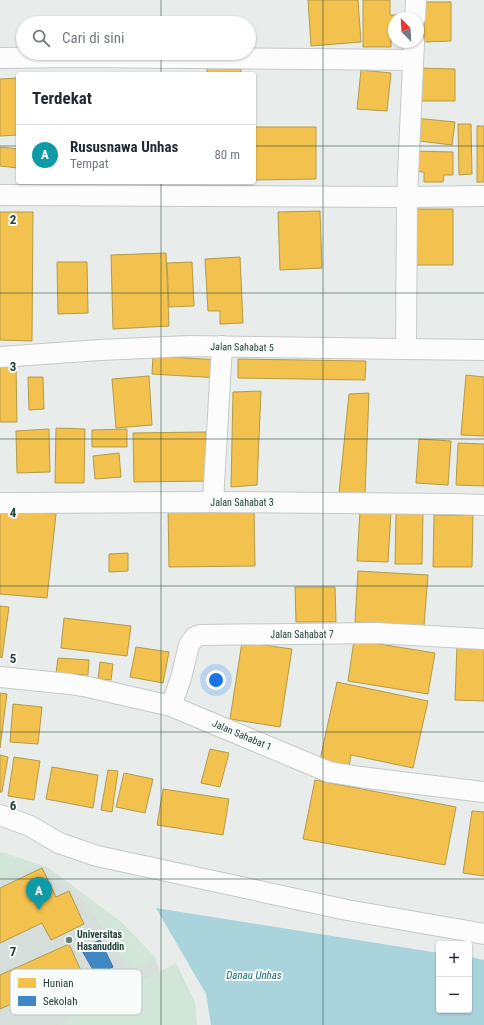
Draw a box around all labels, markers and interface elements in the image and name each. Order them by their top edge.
north arrow [388,12,424,48]
search box [16,16,256,60]
icon: search [30,27,52,49]
text: Cari di sini [62,29,124,47]
text: Terdekat [32,88,92,108]
text: Rususnawa Unhas [70,138,178,156]
text: A [41,147,49,162]
text: 80 m [214,147,240,162]
text: Tempat [70,156,109,171]
text: 2 [10,212,17,227]
street label: Jalan Sahabat 5 [210,341,274,353]
text: 3 [10,359,16,374]
street label: Jalan Sahabat 3 [210,497,274,508]
text: 4 [10,505,17,520]
street label: Jalan Sahabat 7 [270,629,334,640]
text: 5 [10,651,17,666]
your location [206,670,226,690]
street label: Jalan Sahabat 1 [211,718,273,752]
text: 6 [10,798,17,813]
pin: A [26,877,52,910]
place label: Universitas Hasanuddin [77,929,124,952]
marker: Universitas Hasanuddin [64,935,74,945]
map controls [436,941,472,1013]
button: + [436,941,472,977]
text: 7 [10,944,17,959]
legend [10,969,142,1015]
water label: Danau Unhas [226,969,282,982]
text: Hunian [43,977,74,990]
button: − [436,977,472,1013]
text: Sekolah [43,995,77,1008]

